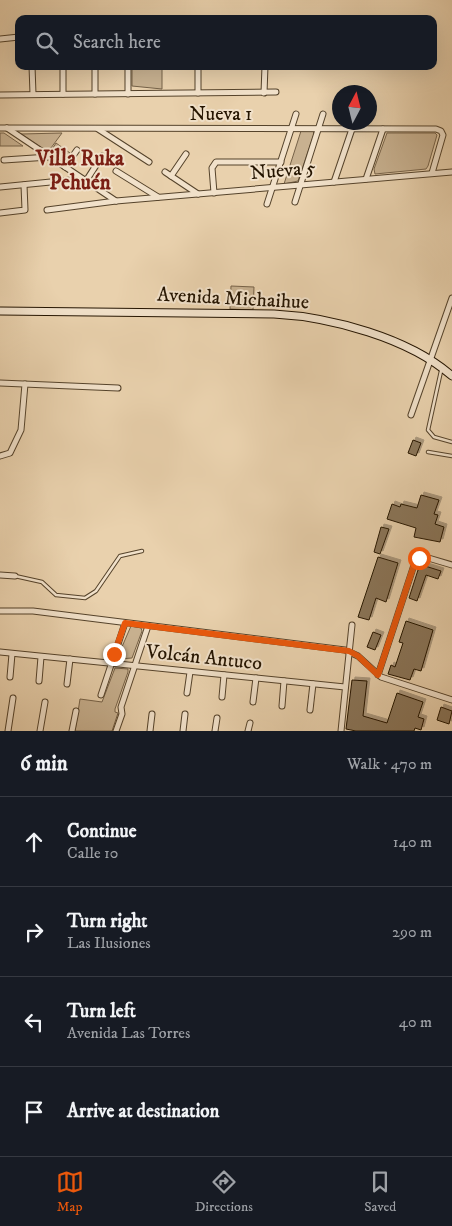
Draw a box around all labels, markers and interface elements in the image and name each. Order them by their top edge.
search box [15,15,437,70]
icon: search [33,29,61,57]
text: Search here [73,31,161,54]
north arrow [332,85,377,130]
street label: Nueva 1 [190,102,252,127]
district label: Villa Ruka Pehuén [35,146,125,196]
street label: Nueva 5 [249,156,317,186]
street label: Avenida Michaihue [156,283,310,315]
route start [408,547,431,570]
street label: Volcán Antuco [144,639,263,677]
route end [103,643,126,666]
text: 6 min [20,751,68,777]
text: Walk · 470 m [347,754,432,774]
text: Continue [67,820,137,843]
icon: ahead [20,828,48,856]
text: 140 m [393,832,432,852]
text: Calle 10 [67,843,118,863]
text: Turn right [67,910,147,933]
icon: right [20,918,48,946]
text: 290 m [392,922,432,942]
text: Las Ilusiones [67,933,151,953]
text: Turn left [67,1000,136,1023]
icon: left [20,1008,48,1036]
text: 40 m [399,1012,432,1032]
text: Avenida Las Torres [67,1023,190,1043]
icon: arrive [20,1098,48,1126]
text: Arrive at destination [67,1100,219,1123]
tab: Map [56,1168,84,1216]
tab: Directions [195,1168,253,1216]
tab: Saved [364,1168,396,1216]

